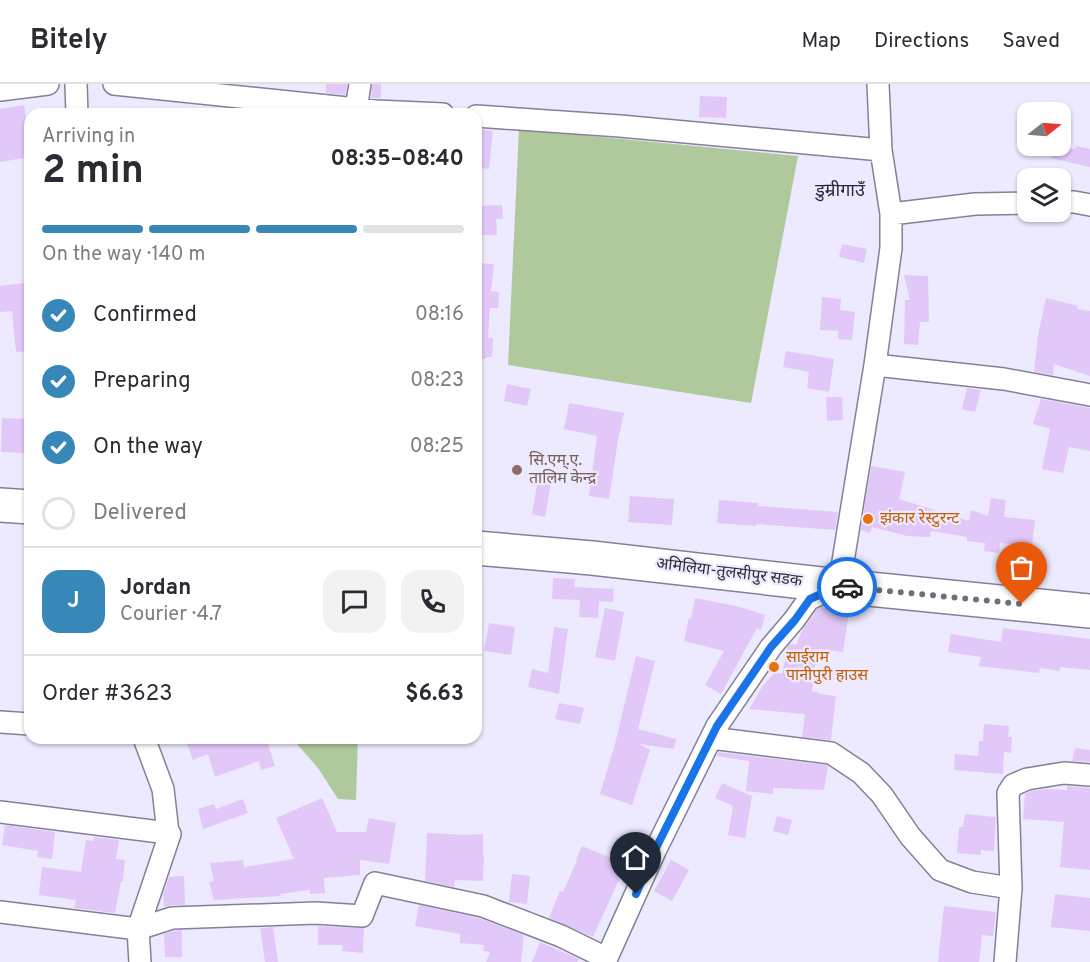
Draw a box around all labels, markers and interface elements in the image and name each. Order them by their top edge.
text: Bitely [30,23,108,59]
text: Map [801,28,841,55]
text: Directions [874,28,969,55]
text: Saved [1002,28,1060,55]
north arrow [1017,102,1071,156]
map controls [1017,102,1071,222]
text: Arriving in [42,124,135,150]
text: 08:35–08:40 [330,146,464,173]
text: 2 min [42,148,144,197]
button: layers [1017,168,1071,222]
district label: डुम्रीगाउँ [814,180,866,203]
text: On the way · 140 m [42,242,205,268]
icon: check [42,299,75,332]
text: Confirmed [93,302,197,329]
text: 08:16 [415,302,464,328]
icon: check [42,365,75,398]
text: Preparing [93,368,191,395]
text: 08:23 [410,368,464,394]
icon: check [42,431,75,464]
text: On the way [93,434,203,461]
text: 08:25 [410,434,464,460]
place label: सि.एम्.ए. तालिम केन्द्र [529,451,597,489]
marker: सि.एम्.ए. तालिम केन्द्र [510,463,524,477]
text: Delivered [93,500,187,527]
place label: झंकार रेस्टुरन्ट [880,508,960,529]
marker: झंकार रेस्टुरन्ट [861,512,875,526]
pin [996,542,1047,604]
icon: bag [1005,551,1038,584]
street label: अमिलिया-तुलसीपुर सडक [655,554,804,592]
courier [817,557,877,617]
button: chat [323,570,386,633]
button: phone [401,570,464,633]
icon: car [831,571,864,604]
text: Jordan [120,575,191,602]
text: J [67,588,80,615]
text: Courier · 4.7 [120,602,222,628]
place label: साईराम पानीपुरी हाउस [786,647,869,686]
marker: साईराम पानीपुरी हाउस [767,660,781,674]
text: Order #3623 [42,681,172,708]
text: $6.63 [405,681,464,708]
pin [610,832,661,894]
icon: home [619,841,652,874]

